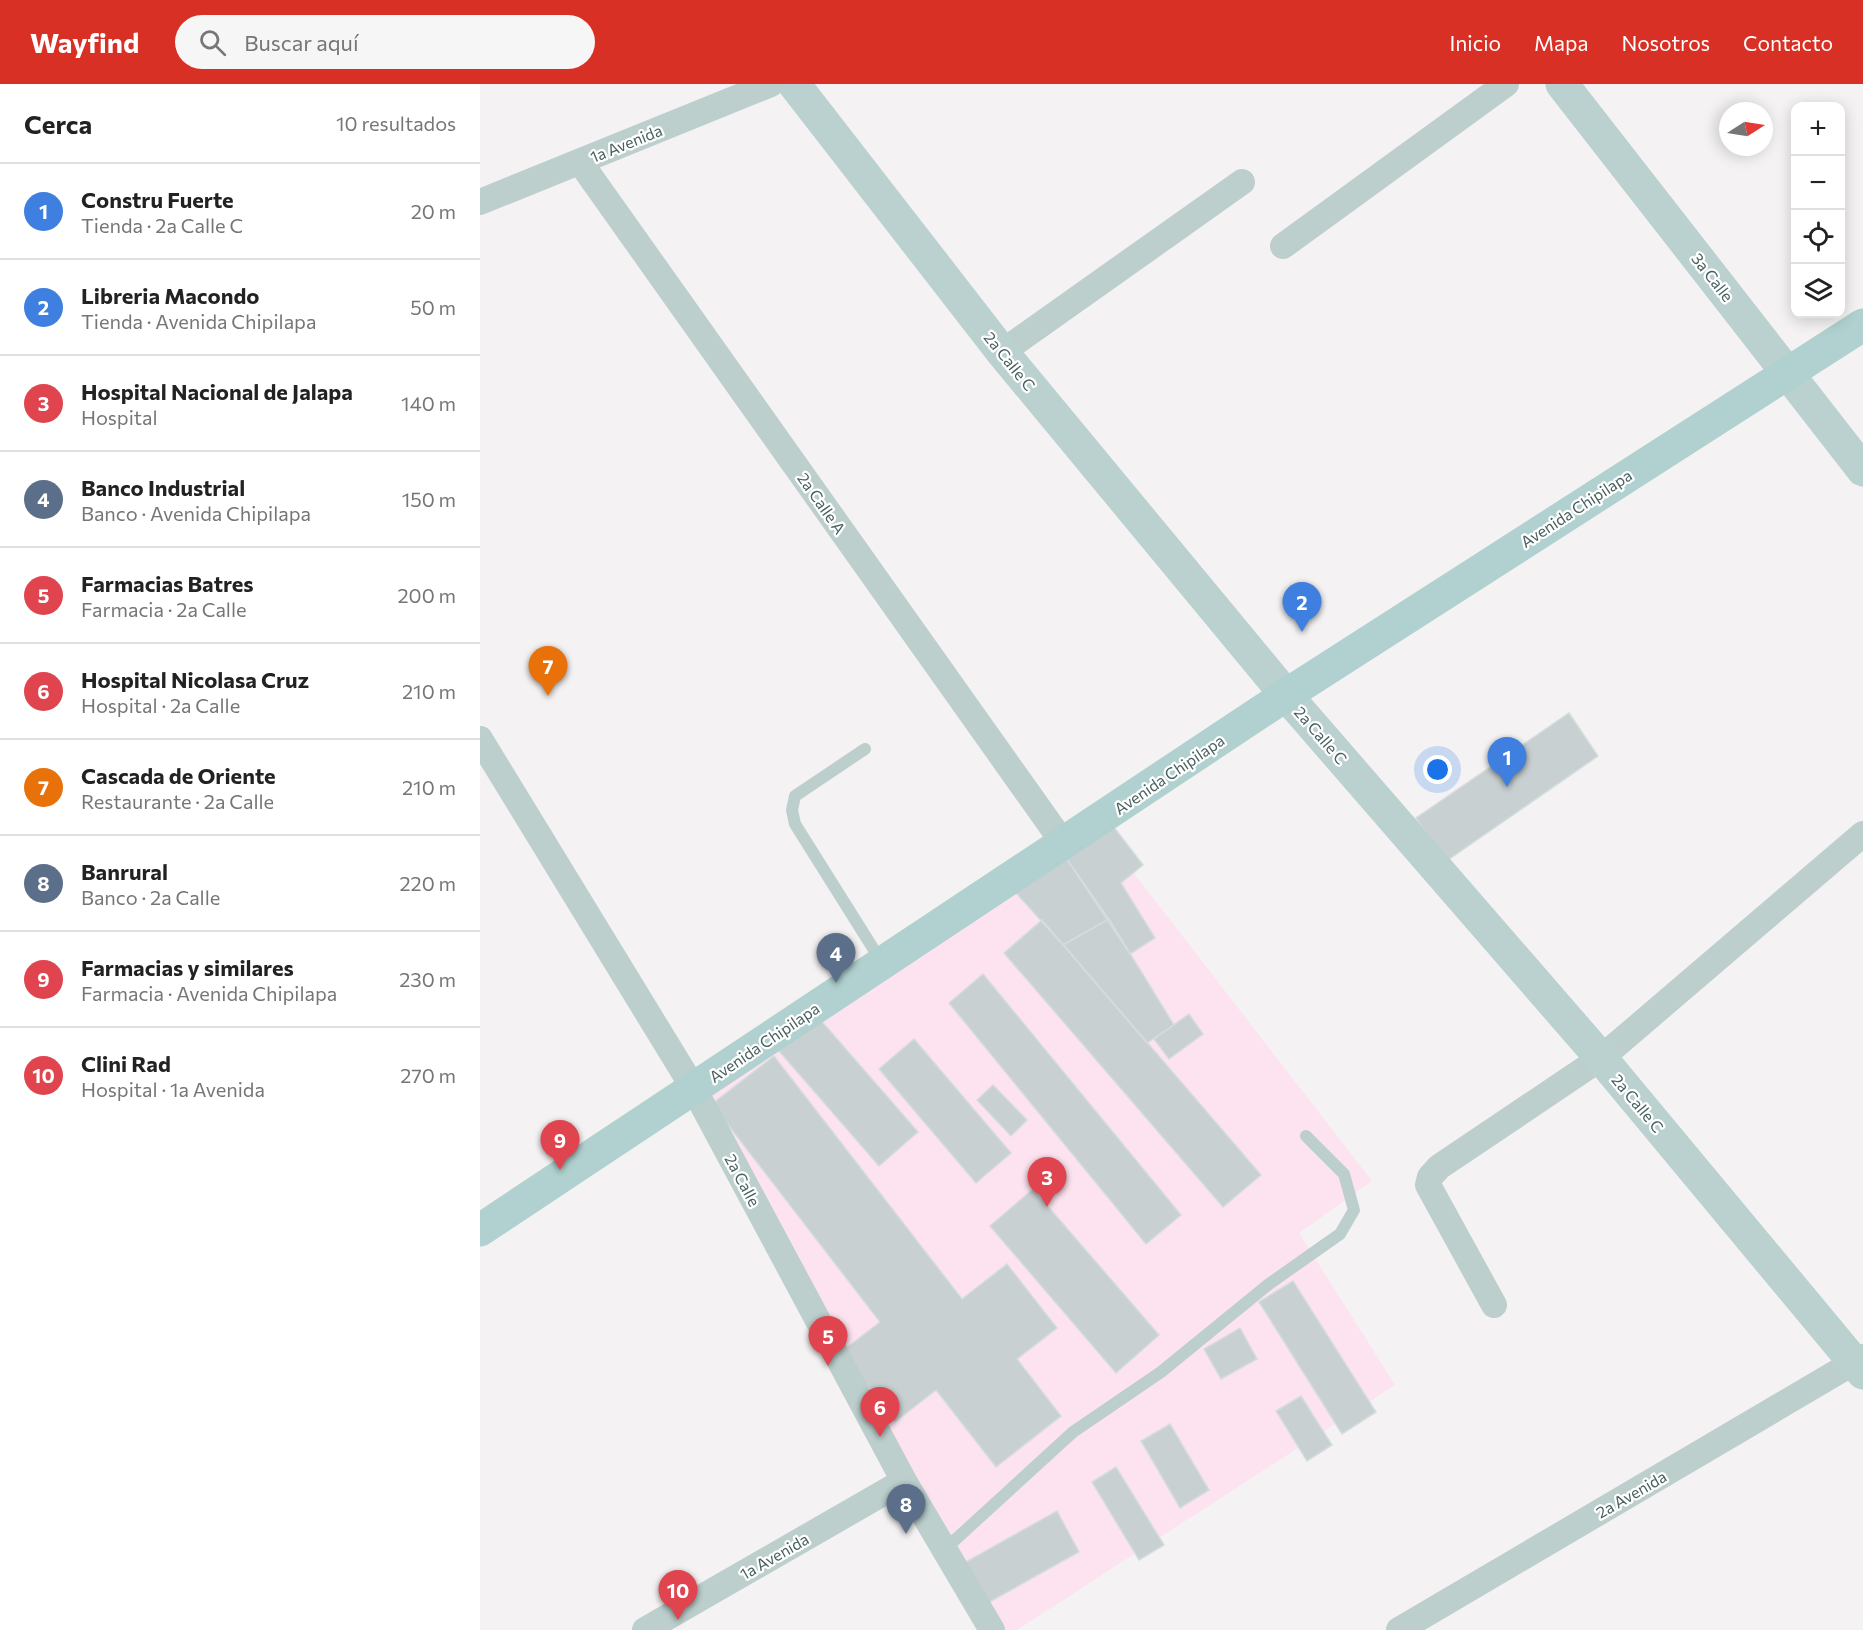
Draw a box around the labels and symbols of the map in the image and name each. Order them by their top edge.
north arrow [1719,102,1773,156]
street label: 1a Avenida [587,120,665,166]
street label: 3a Calle [1688,249,1738,305]
street label: 2a Calle C [981,328,1040,394]
street label: Avenida Chipilapa [1517,465,1635,551]
street label: 2a Calle A [794,469,850,537]
pin: 2 [1282,582,1322,632]
pin: 7 [528,646,568,696]
street label: 2a Calle C [1291,702,1351,768]
street label: Avenida Chipilapa [1110,730,1228,818]
pin: 1 [1488,738,1526,787]
your location [1423,755,1452,784]
pin: 4 [816,934,856,983]
street label: Avenida Chipilapa [705,998,823,1086]
street label: 2a Calle C [1608,1070,1668,1136]
pin: 9 [540,1120,580,1170]
street label: 2a Calle [721,1151,765,1209]
pin: 3 [1028,1158,1066,1207]
pin: 5 [808,1316,848,1366]
pin: 6 [860,1388,900,1437]
street label: 2a Avenida [1592,1466,1670,1522]
pin: 8 [886,1484,926,1534]
street label: 1a Avenida [736,1529,812,1583]
pin: 10 [658,1570,698,1620]

